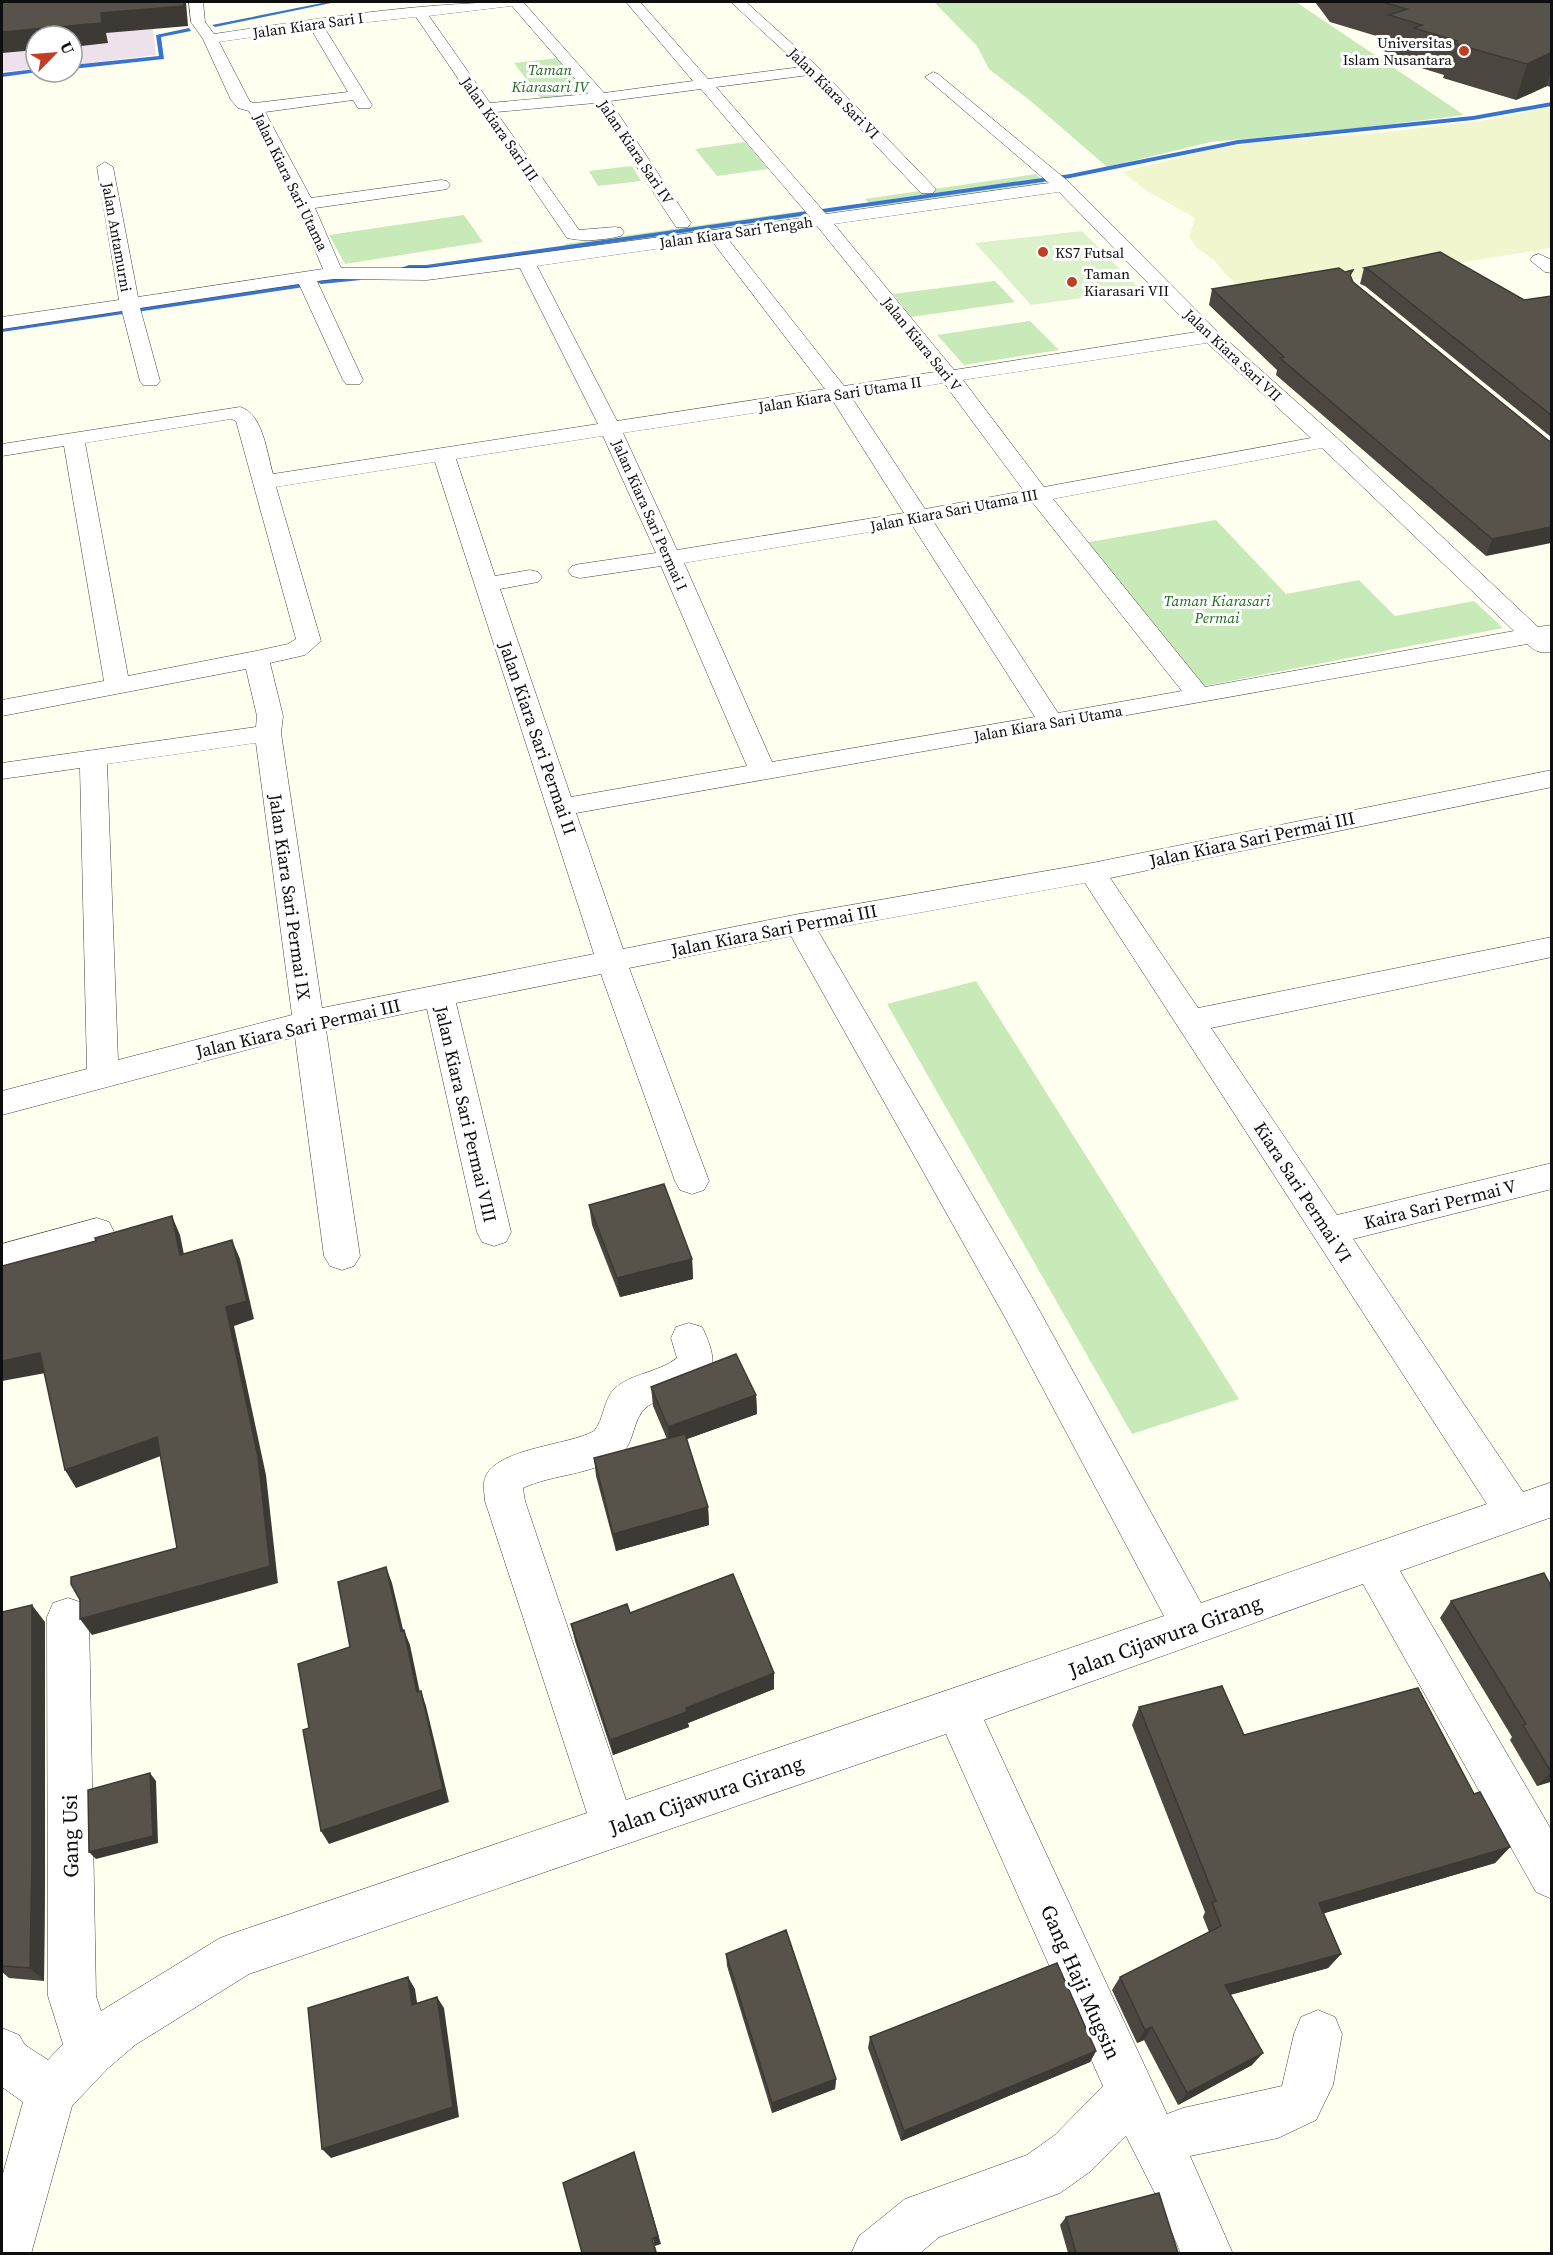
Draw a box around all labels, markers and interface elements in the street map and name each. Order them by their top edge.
street label: Jalan Kiara Sari I [250,7,365,43]
north arrow [24,24,84,84]
place label: Universitas Islam Nusantara [1343,32,1452,70]
text: U [55,38,80,58]
street label: Jalan Kiara Sari VI [783,42,884,143]
marker: Universitas Islam Nusantara [1457,44,1471,58]
park label: Taman Kiarasari IV [511,59,590,97]
street label: Jalan Kiara Sari III [456,72,544,185]
street label: Jalan Kiara Sari IV [593,95,679,208]
street label: Jalan Kiara Sari Utama [248,109,334,255]
street label: Jalan Antamurni [97,180,137,293]
street label: Jalan Kiara Sari Tengah [657,211,814,253]
place label: KS7 Futsal [1055,242,1125,263]
marker: KS7 Futsal [1036,245,1050,259]
place label: Taman Kiarasari VII [1084,263,1169,301]
marker: Taman Kiarasari VII [1065,275,1079,289]
street label: Jalan Kiara Sari V [877,292,967,396]
street label: Jalan Kiara Sari VII [1179,303,1287,406]
street label: Jalan Kiara Sari Utama II [756,371,923,417]
street label: Jalan Kiara Sari Permai I [607,435,693,594]
street label: Jalan Kiara Sari Utama III [867,483,1040,537]
park label: Taman Kiarasari Permai [1164,590,1271,628]
street label: Jalan Kiara Sari Permai II [493,637,583,838]
street label: Jalan Kiara Sari Utama [971,700,1124,747]
street label: Jalan Kiara Sari Permai IX [263,791,317,1002]
street label: Jalan Kiara Sari Permai III [1146,805,1357,873]
street label: Jalan Kiara Sari Permai III [668,898,879,962]
street label: Jalan Kiara Sari Permai III [192,992,403,1064]
street label: Jalan Kiara Sari Permai VIII [429,1003,503,1225]
street label: Kiara Sari Permai VI [1248,1117,1358,1267]
street label: Kaira Sari Permai V [1361,1173,1519,1235]
street label: Jalan Cijawura Girang [1063,1587,1266,1685]
street label: Jalan Cijawura Girang [604,1748,807,1842]
street label: Gang Usi [55,1794,85,1878]
street label: Gang Haji Mugsin [1034,1900,1128,2064]

